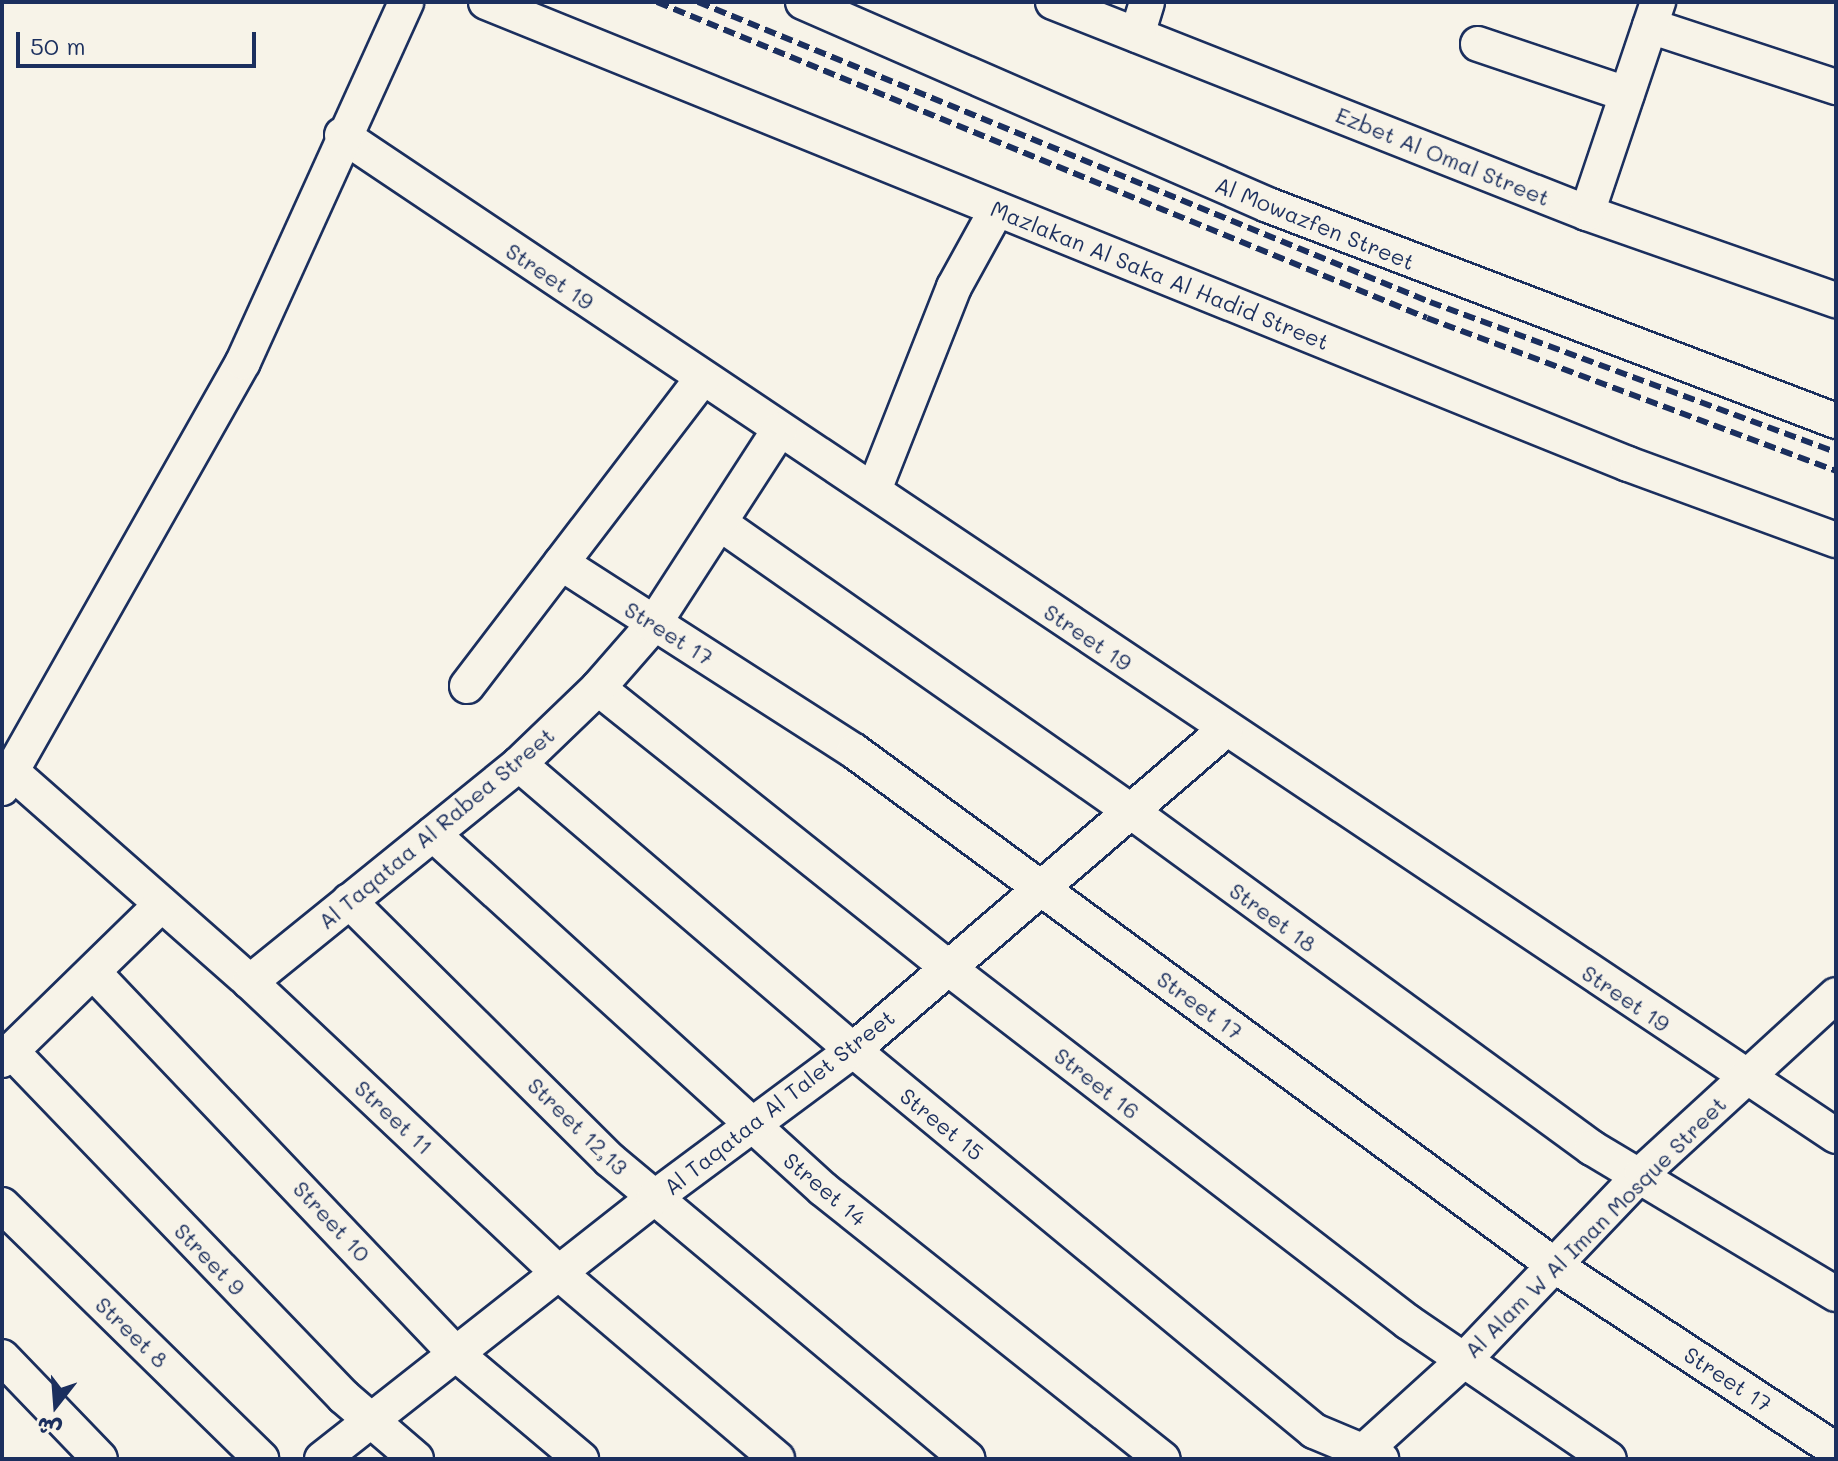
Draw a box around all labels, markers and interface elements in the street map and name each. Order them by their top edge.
scale bar [20,16,260,66]
text: 50 m [30,30,86,61]
street label: Ezbet Al Omal Street [1332,101,1554,211]
street label: Al Mowazfen Street [1211,171,1419,275]
street label: Mazlakan Al Saka Al Hadid Street [987,195,1333,355]
street label: Street 19 [501,237,599,315]
street label: Street 17 [620,596,718,670]
street label: Street 19 [1039,598,1137,676]
street label: Al Taqataa Al Rabea Street [313,722,559,934]
street label: Street 18 [1225,877,1321,957]
street label: Street 19 [1577,959,1675,1037]
street label: Street 17 [1152,965,1248,1045]
street label: Al Taqataa Al Talet Street [658,1004,900,1200]
street label: Street 16 [1049,1042,1145,1124]
street label: Street 12,13 [523,1072,633,1180]
street label: Street 11 [350,1074,438,1160]
street label: Street 15 [895,1082,989,1166]
street label: Al Alam W Al Iman Mosque Street [1459,1091,1731,1363]
street label: Street 14 [778,1147,872,1231]
street label: Street 10 [288,1175,376,1267]
street label: Street 9 [169,1217,251,1301]
street label: Street 8 [90,1291,174,1373]
street label: Street 17 [1679,1341,1777,1417]
north arrow [16,1365,96,1445]
text: ش [33,1411,65,1446]

